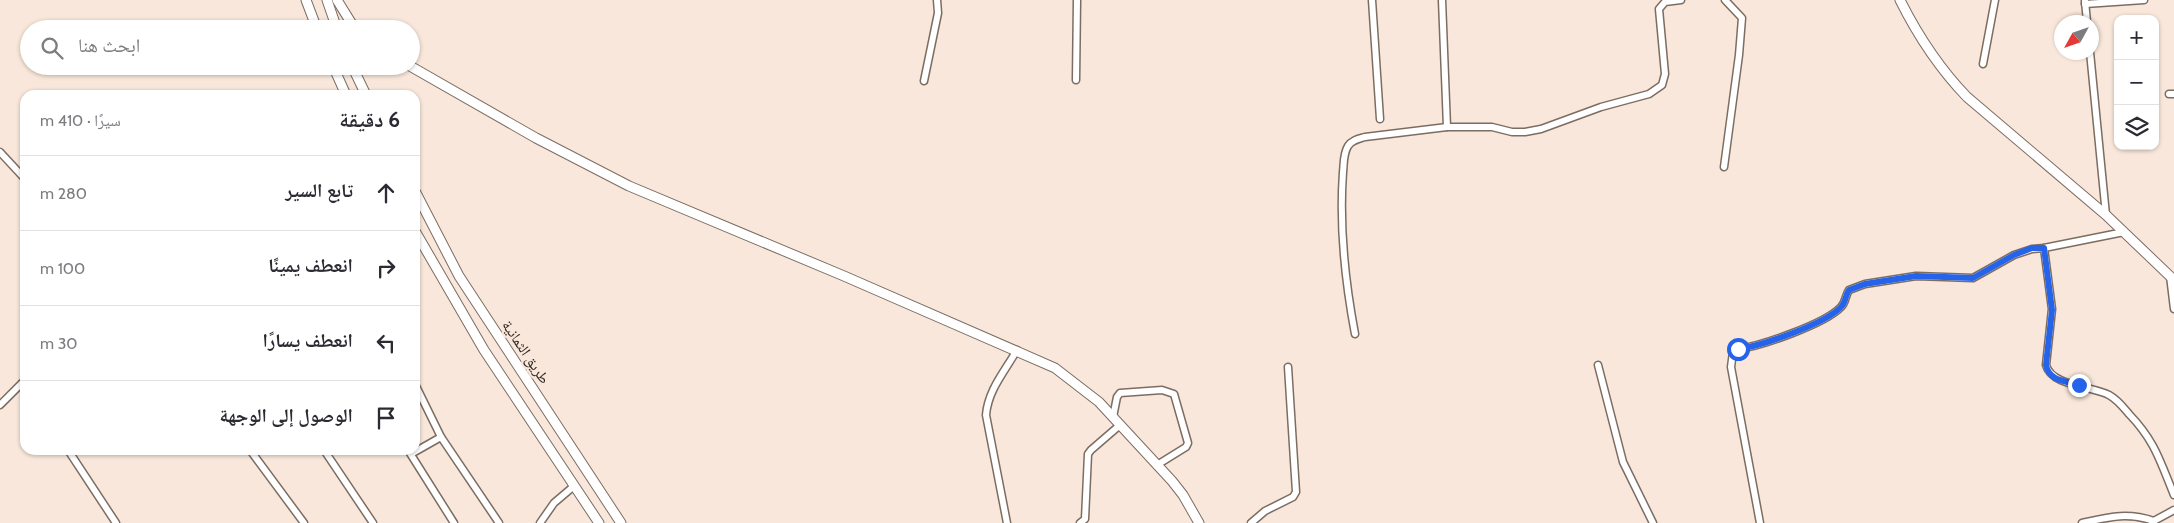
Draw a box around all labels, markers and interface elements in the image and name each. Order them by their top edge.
north arrow [2054,15,2099,60]
map controls [2114,15,2159,150]
button: + [2114,15,2159,60]
search box [20,20,420,75]
icon: search [38,34,66,62]
text: ابحث هنا [78,34,140,57]
button: − [2114,60,2159,105]
button: layers [2114,105,2159,150]
text: 6 دقيقة [339,107,400,132]
text: سيرًا · 410 m [40,111,121,130]
text: تابع السير [285,179,353,202]
icon: ahead [372,179,400,207]
text: 280 m [40,184,87,203]
text: انعطف يمينًا [268,254,353,277]
icon: right [372,254,400,282]
text: 100 m [40,259,85,278]
street label: طريق الثمانية [497,317,554,388]
text: انعطف يسارًا [263,329,353,352]
icon: left [372,329,400,357]
text: 30 m [40,334,77,353]
route start [1727,338,1750,361]
route end [2068,374,2091,397]
text: الوصول إلى الوجهة [220,404,353,427]
icon: arrive [372,404,400,432]

